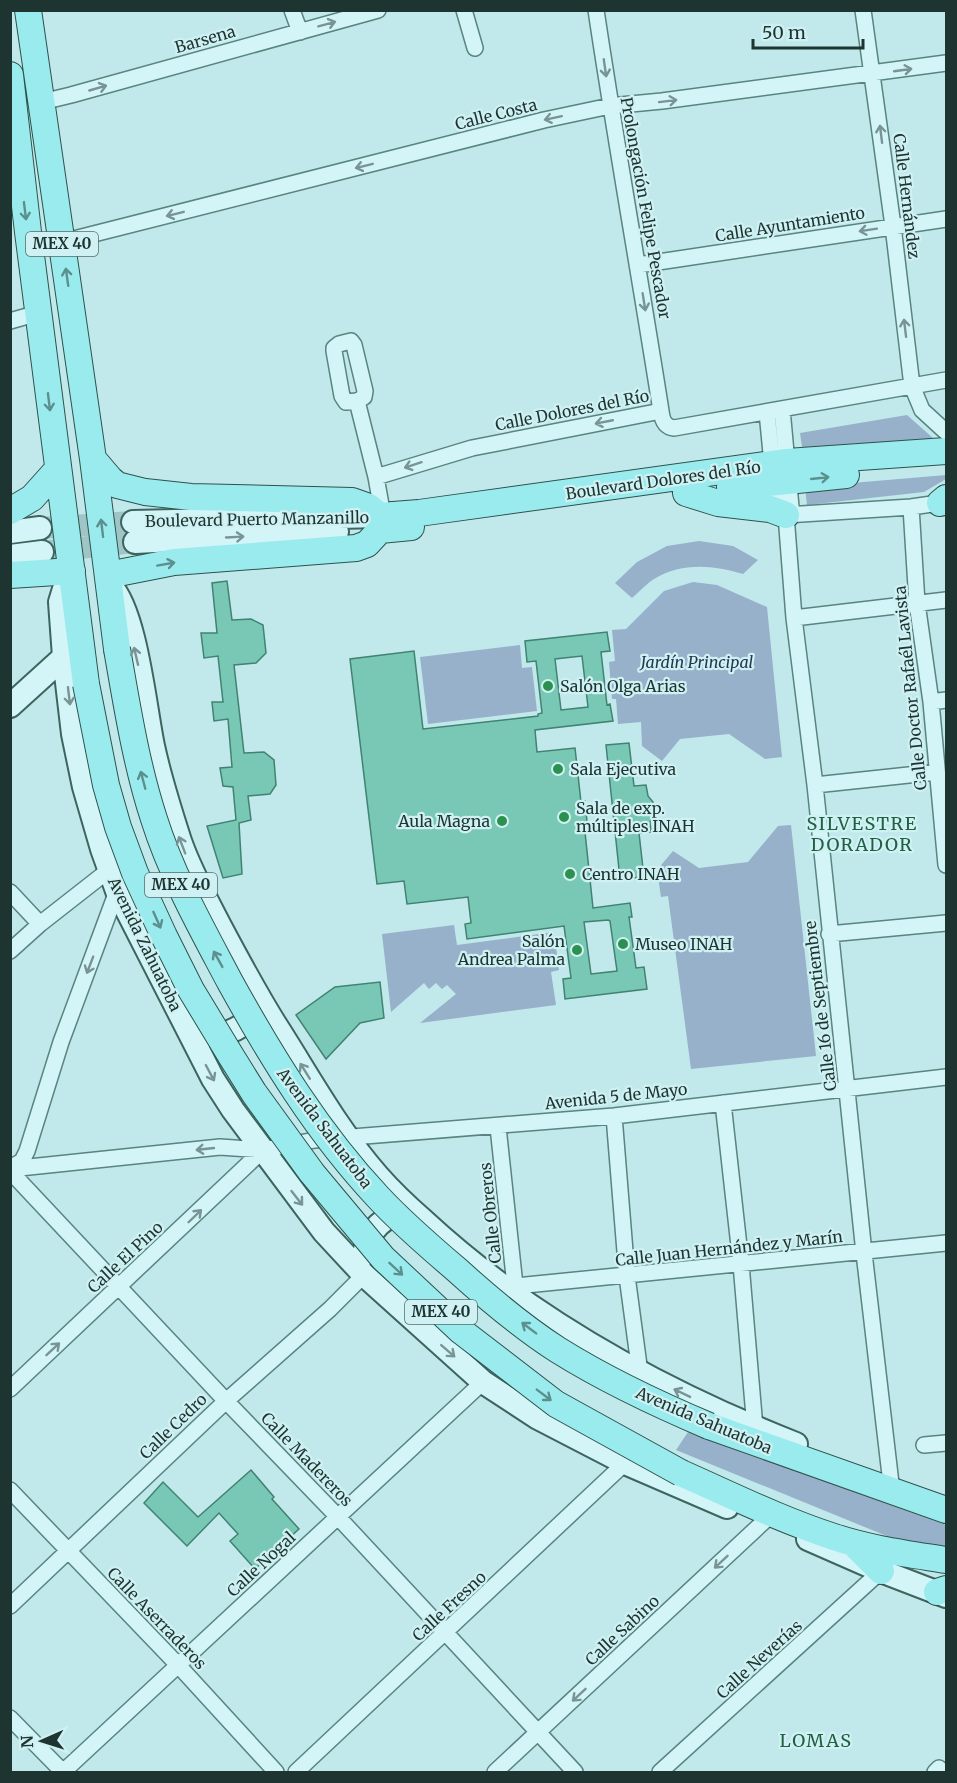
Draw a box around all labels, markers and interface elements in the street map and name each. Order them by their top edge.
scale bar [753,12,862,50]
one-way arrow [317,18,336,30]
street label: Barsena [172,21,238,57]
text: 50 m [762,21,806,44]
one-way arrow [599,58,610,78]
one-way arrow [893,64,913,75]
one-way arrow [89,82,108,93]
street label: Calle Costa [453,94,539,134]
street label: Prolongación Felipe Pescador [617,95,675,321]
one-way arrow [658,95,678,106]
one-way arrow [544,113,563,124]
one-way arrow [875,125,886,144]
street label: Calle Hernández [889,132,925,260]
one-way arrow [355,161,374,172]
one-way arrow [20,201,31,221]
street label: Calle Ayuntamiento [714,202,866,246]
one-way arrow [166,209,185,220]
one-way arrow [858,225,878,236]
road number: MEX 40 [26,232,98,256]
one-way arrow [61,267,72,287]
one-way arrow [639,292,650,311]
one-way arrow [899,318,910,338]
street label: Calle Dolores del Río [493,385,651,435]
one-way arrow [44,392,55,412]
one-way arrow [594,417,614,428]
street label: Boulevard Dolores del Río [564,456,762,504]
one-way arrow [404,460,423,471]
one-way arrow [809,472,829,483]
street label: Boulevard Puerto Manzanillo [145,507,369,531]
one-way arrow [97,519,108,539]
one-way arrow [224,532,244,543]
one-way arrow [155,558,175,569]
street label: Calle Doctor Rafaél Lavista [889,585,931,791]
one-way arrow [129,647,141,666]
park label: Jardín Principal [639,652,754,672]
place label: Salón Olga Arias [560,676,686,696]
marker: Salón Olga Arias [541,679,555,693]
one-way arrow [64,686,75,706]
place label: Sala Ejecutiva [570,759,677,779]
marker: Sala Ejecutiva [551,762,565,776]
one-way arrow [136,771,148,790]
place label: Sala de exp. múltiples INAH [576,798,695,836]
marker: Sala de exp. múltiples INAH [557,810,571,824]
place label: Aula Magna [397,811,490,831]
district label: SILVESTRE DORADOR [806,812,918,856]
marker: Aula Magna [495,814,509,828]
one-way arrow [176,836,187,855]
place label: Centro INAH [582,864,680,884]
marker: Centro INAH [563,867,577,881]
street label: Avenida Zahuatoba [103,873,186,1015]
road number: MEX 40 [145,873,217,897]
one-way arrow [152,911,163,929]
street label: Calle 16 de Septiembre [800,920,840,1092]
place label: Salón Andrea Palma [457,931,565,969]
place label: Museo INAH [635,934,733,954]
marker: Museo INAH [616,937,630,951]
marker: Salón Andrea Palma [570,943,584,957]
one-way arrow [212,951,224,968]
one-way arrow [84,956,95,974]
one-way arrow [205,1063,216,1081]
street label: Avenida Sahuatoba [272,1063,377,1193]
one-way arrow [299,1063,311,1080]
street label: Avenida 5 de Mayo [543,1079,688,1114]
one-way arrow [195,1144,215,1155]
street label: Calle Obreros [475,1161,505,1265]
one-way arrow [291,1190,304,1206]
one-way arrow [188,1208,203,1223]
street label: Calle El Pino [83,1217,167,1297]
street label: Calle Juan Hernández y Marín [614,1226,844,1270]
one-way arrow [388,1262,403,1276]
road number: MEX 40 [405,1300,477,1324]
one-way arrow [521,1322,537,1335]
one-way arrow [46,1342,61,1357]
one-way arrow [440,1345,456,1358]
street label: Avenida Sahuatoba [632,1382,776,1458]
one-way arrow [674,1387,692,1399]
street label: Calle Cedro [135,1389,211,1463]
one-way arrow [536,1389,552,1401]
street label: Calle Madereros [257,1408,357,1510]
street label: Calle Nogal [223,1527,299,1601]
one-way arrow [714,1554,729,1569]
street label: Calle Aserraderos [103,1563,211,1673]
street label: Calle Fresno [408,1567,490,1645]
street label: Calle Sabino [581,1591,663,1669]
street label: Calle Neverías [712,1615,806,1703]
one-way arrow [572,1688,587,1702]
north arrow [12,1711,72,1771]
district label: LOMAS [779,1729,853,1752]
text: N [17,1735,37,1749]

